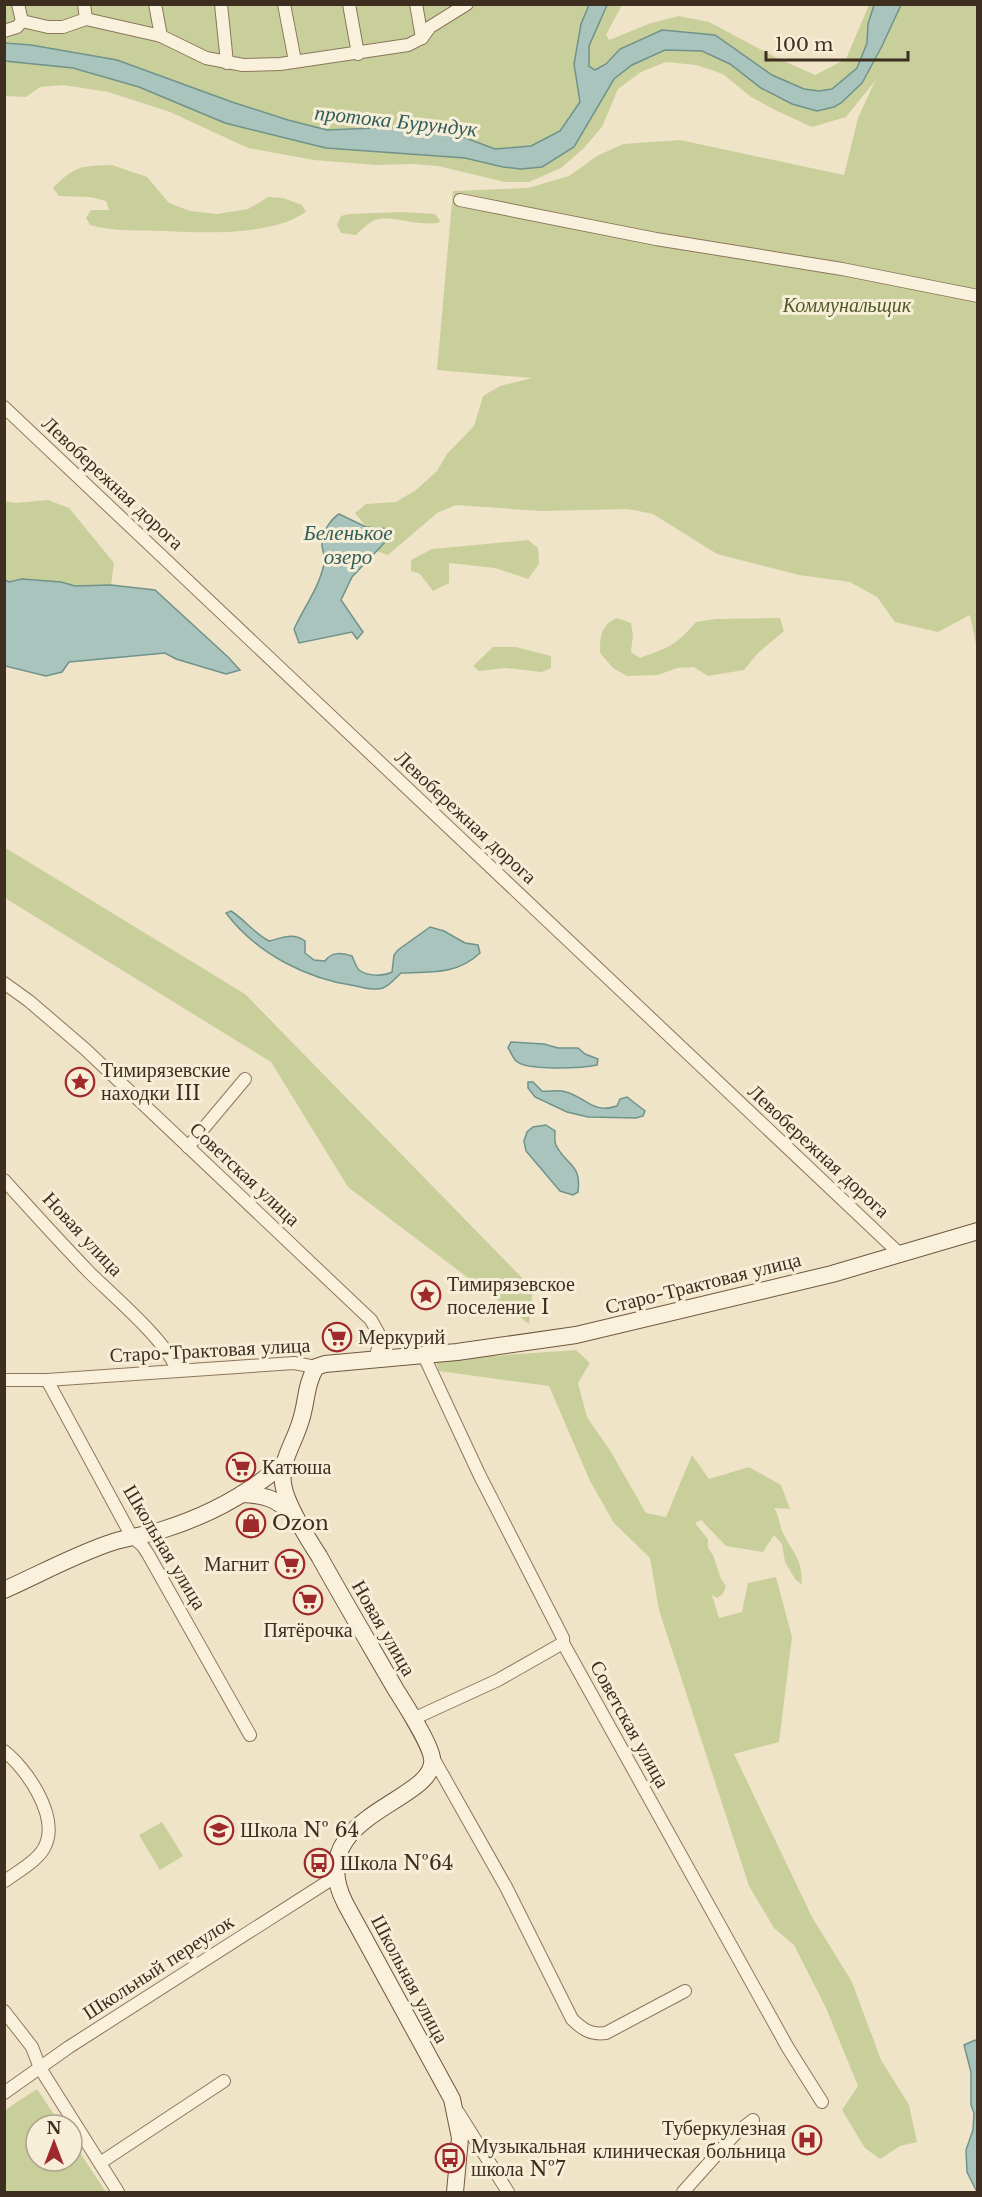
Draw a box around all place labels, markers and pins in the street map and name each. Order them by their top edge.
place label: Тимирязевские находки III [101,1058,230,1105]
place icon: Тимирязевские находки III [64,1066,96,1098]
place label: Тимирязевское поселение I [447,1272,575,1319]
place icon: Тимирязевское поселение I [410,1279,442,1311]
supermarket icon: Меркурий [321,1321,353,1353]
place label: Меркурий [358,1325,446,1349]
supermarket icon: Катюша [225,1451,257,1483]
place label: Катюша [262,1455,332,1479]
shop icon: Ozon [235,1507,267,1539]
place label: Ozon [272,1511,329,1535]
supermarket icon: Магнит [274,1548,306,1580]
place label: Магнит [204,1552,269,1576]
supermarket icon: Пятёрочка [292,1584,324,1616]
place label: Пятёрочка [263,1618,353,1642]
school or university icon: Школа № 64 [203,1814,235,1846]
place label: Школа № 64 [240,1818,359,1842]
bus stop icon: Школа №64 [303,1847,335,1879]
place label: Школа №64 [340,1851,453,1875]
place label: Туберкулезная клиническая больница [593,2116,786,2163]
hospital icon: Туберкулезная клиническая больница [791,2124,823,2156]
place label: Музыкальная школа №7 [471,2134,586,2181]
bus stop icon: Музыкальная школа №7 [434,2142,466,2174]

